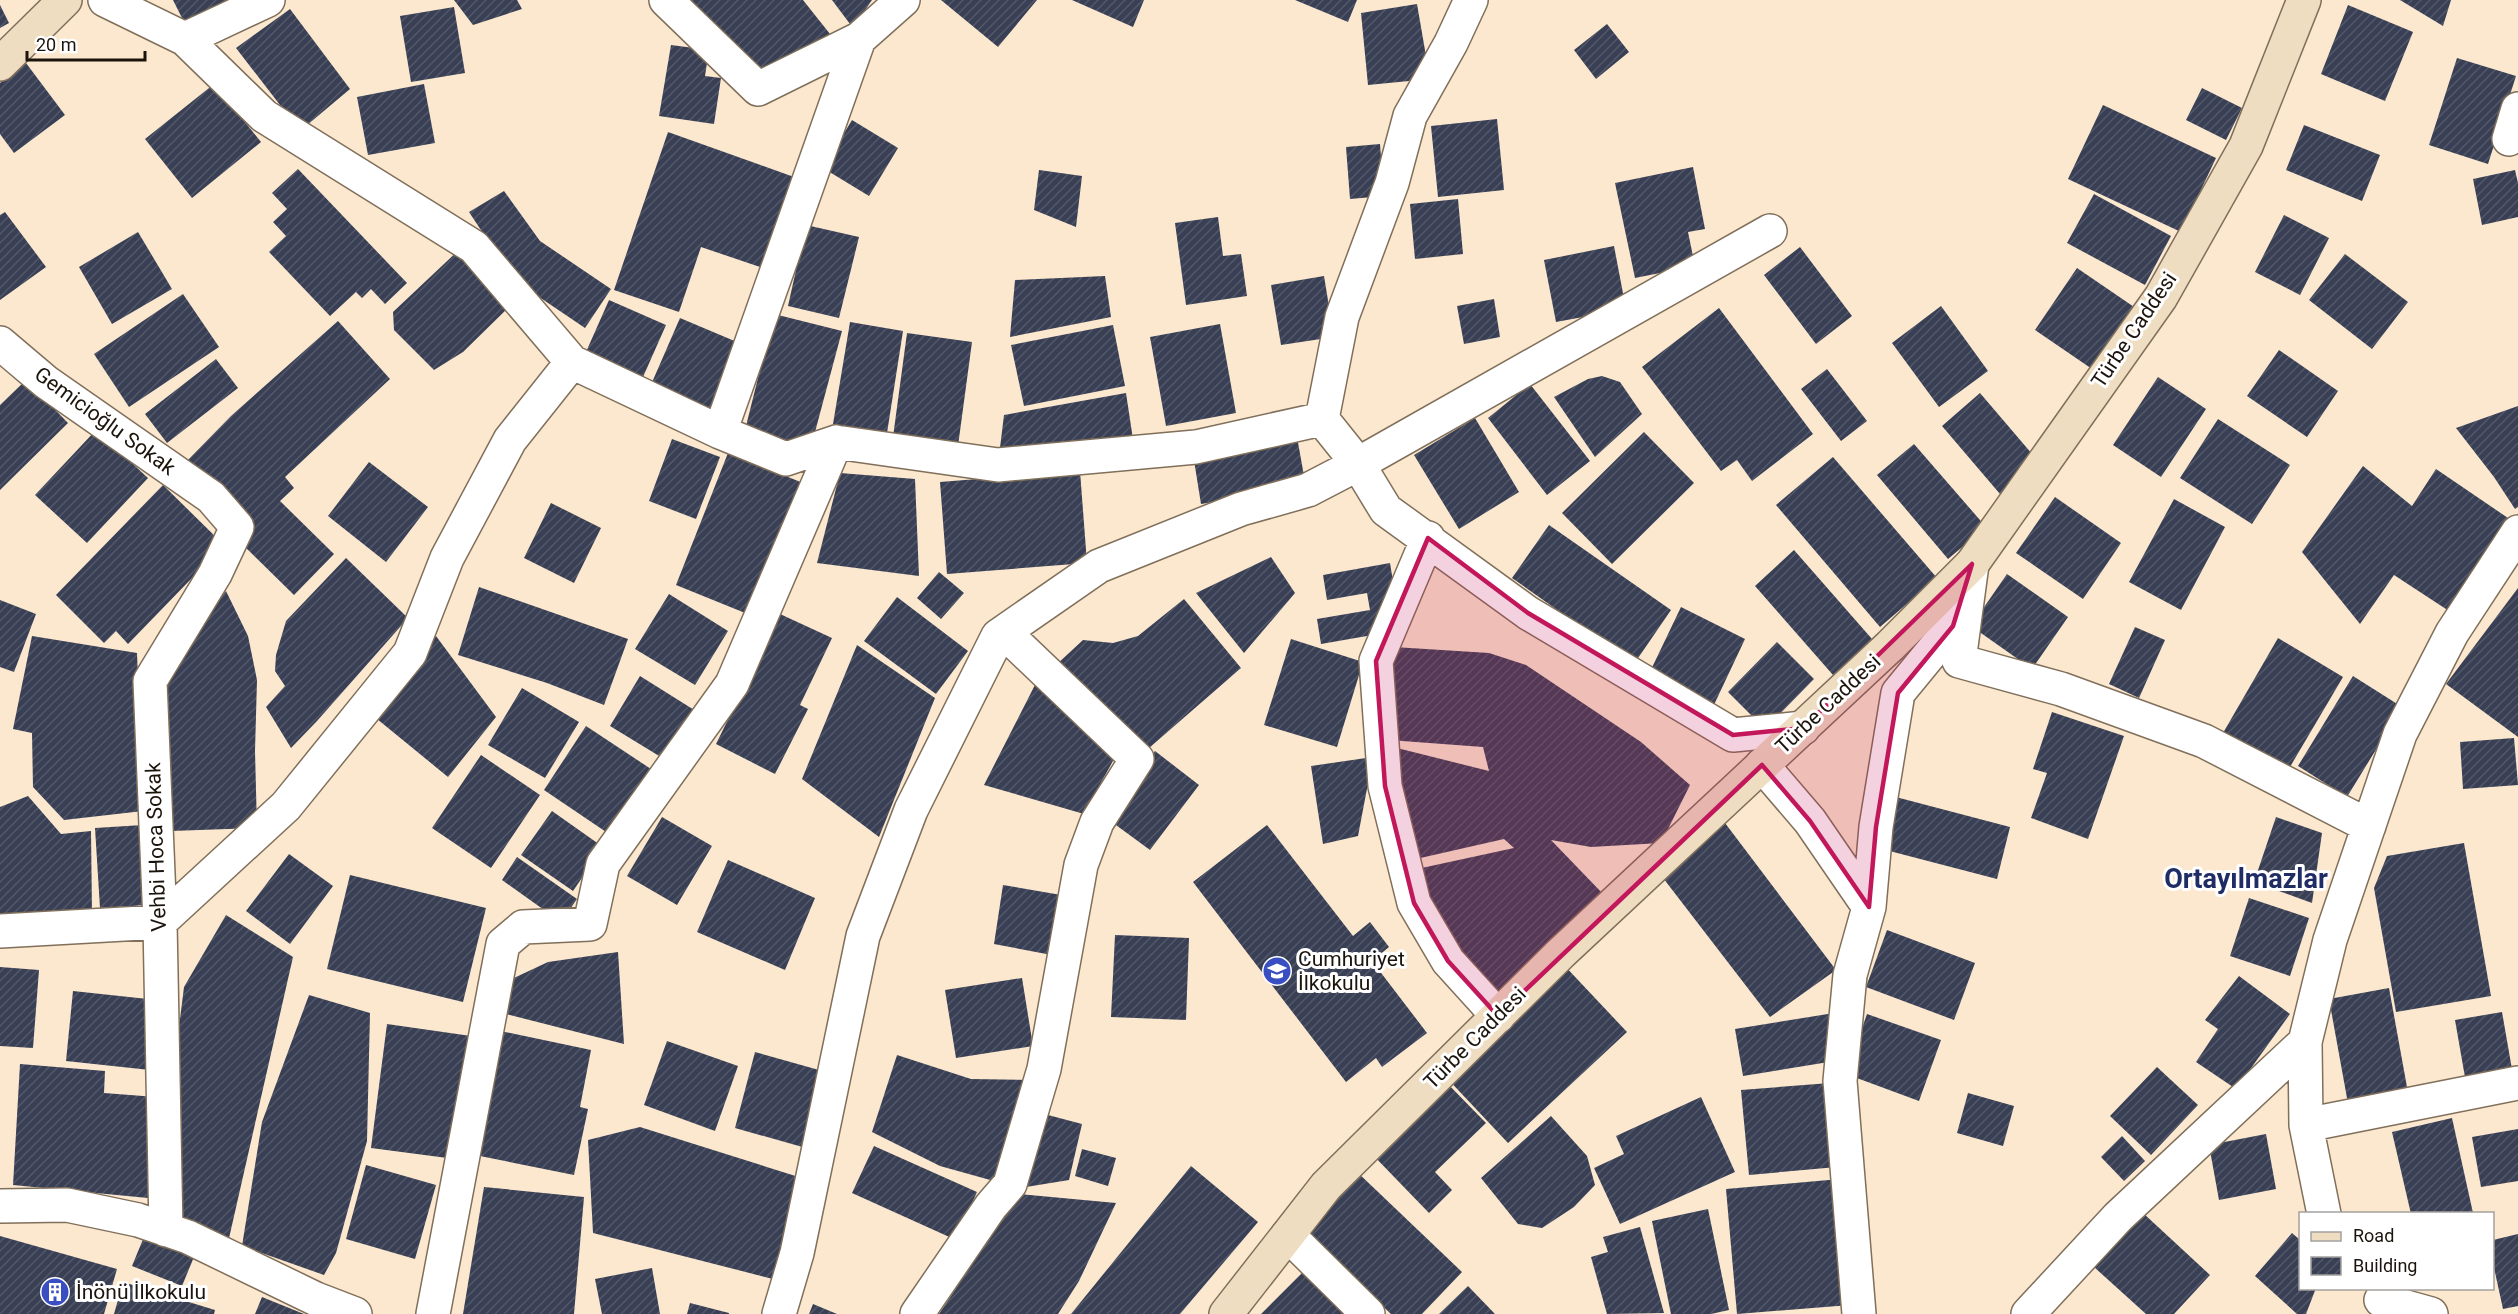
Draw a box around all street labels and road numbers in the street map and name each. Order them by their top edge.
street label: Türbe Caddesi [2087,268,2181,392]
street label: Gemicioğlu Sokak [30,362,180,480]
street label: Türbe Caddesi [1771,649,1885,759]
street label: Vehbi Hoca Sokak [141,762,171,932]
street label: Türbe Caddesi [1419,982,1531,1094]

